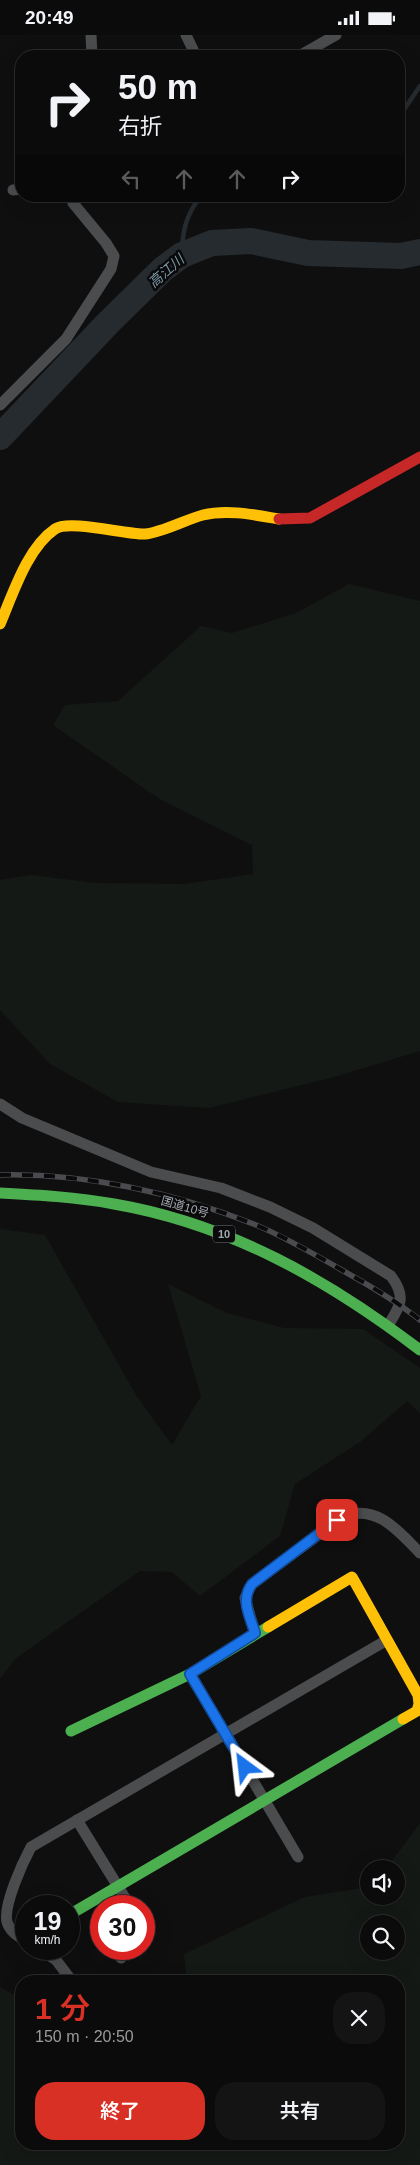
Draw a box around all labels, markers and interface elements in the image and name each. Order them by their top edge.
text: 20:49 [25,7,74,28]
text: 50 m [118,67,198,106]
icon: right [35,70,100,135]
text: 右折 [118,114,162,139]
icon: left [117,165,145,193]
icon: ahead [170,165,198,193]
icon: ahead [223,165,251,193]
icon: right [276,165,304,193]
water label: 高江川 [145,250,189,291]
street label: 国道10号 [159,1193,211,1221]
road number: 10 [213,1225,235,1243]
pin [316,1499,358,1541]
icon: arrive [323,1506,351,1534]
position arrow [218,1740,270,1792]
map controls [360,1860,405,1960]
button: sound [360,1860,405,1905]
speed limit sign: 30 [90,1895,155,1960]
text: 19 [34,1907,61,1935]
button: search [360,1915,405,1960]
text: km/h [34,1933,61,1947]
text: 1 分 [35,1992,90,2025]
button: close [333,1992,385,2044]
text: 150 m · 20:50 [35,2028,134,2045]
button: 終了 [35,2082,205,2140]
button: 共有 [215,2082,385,2140]

